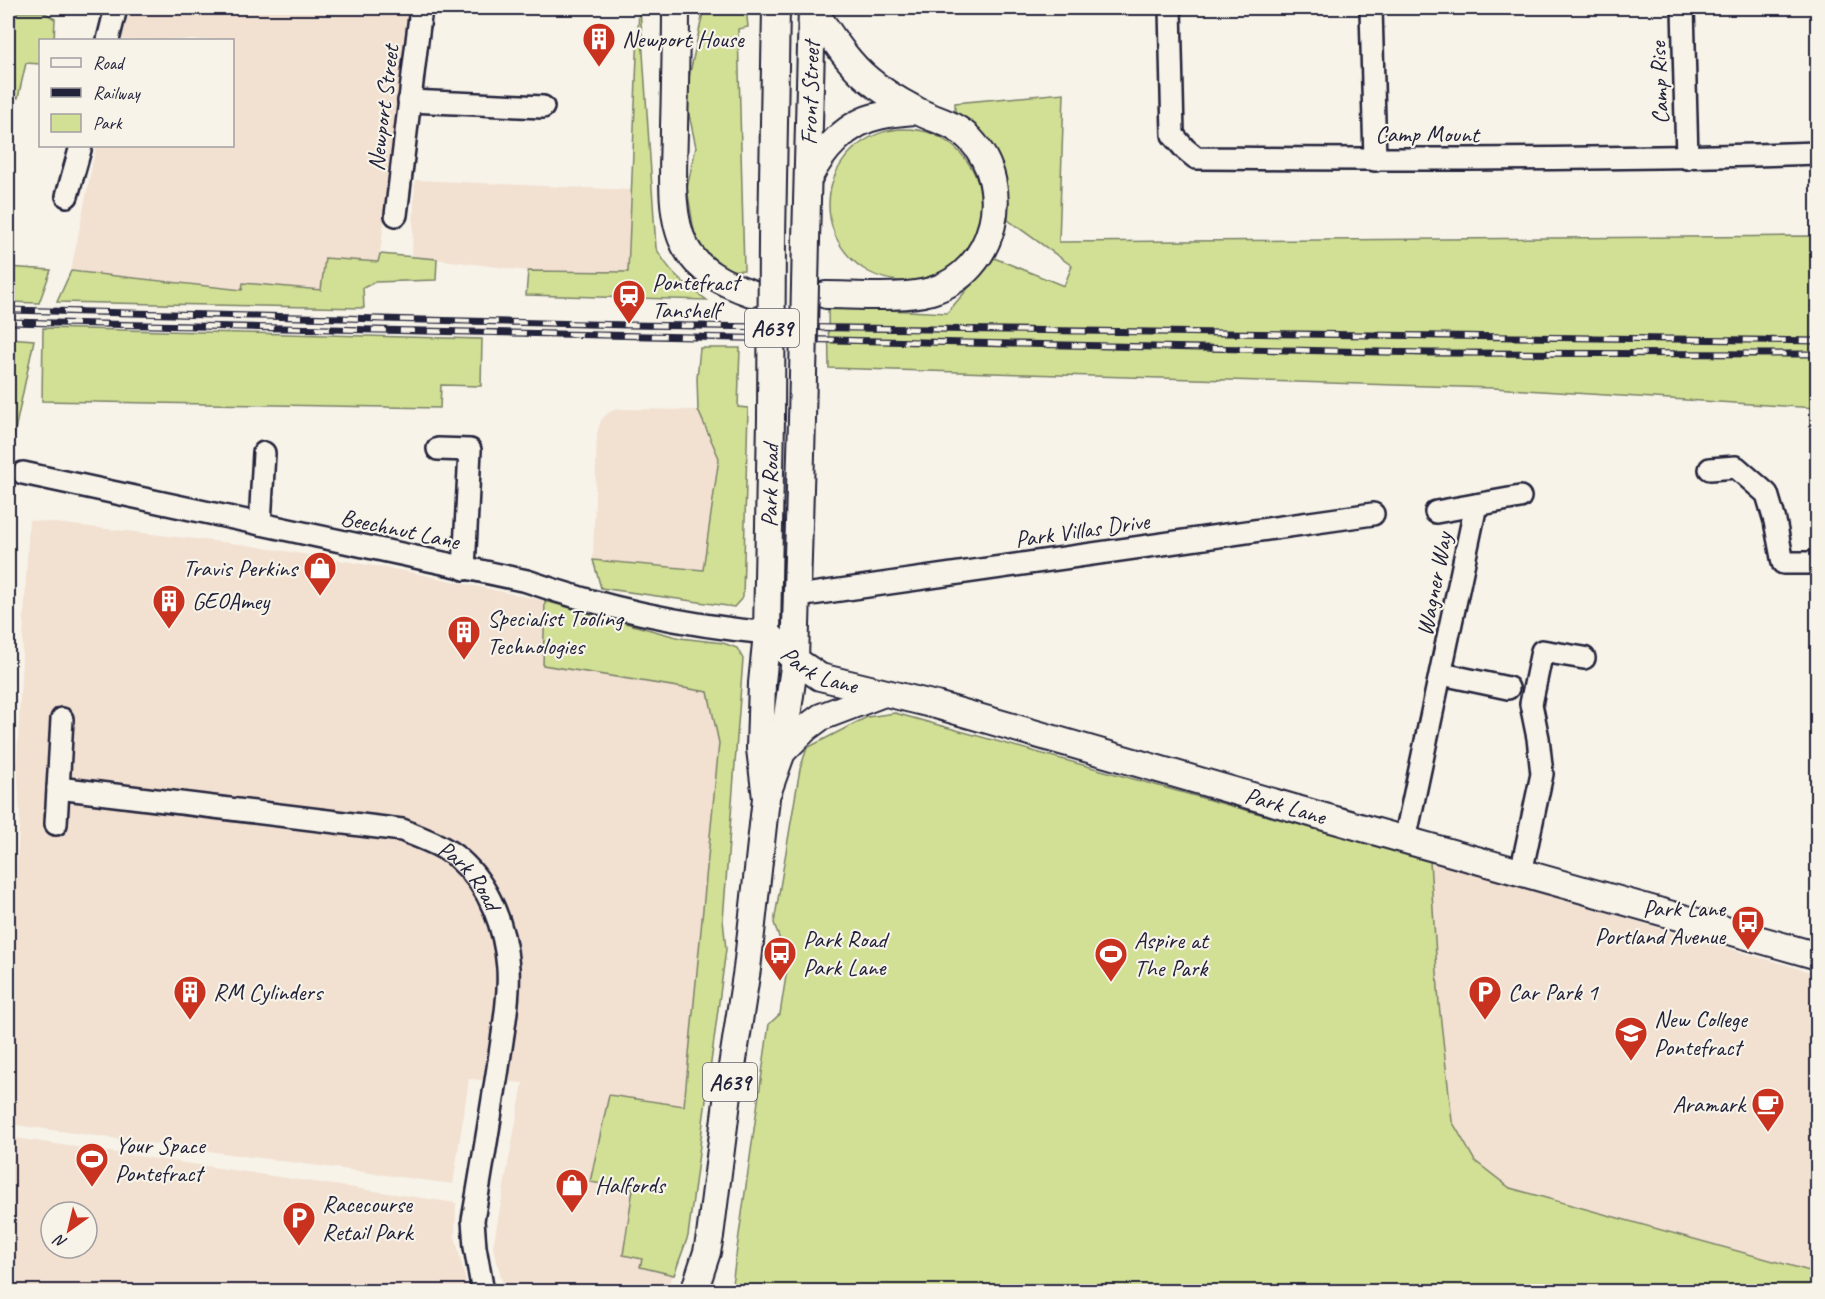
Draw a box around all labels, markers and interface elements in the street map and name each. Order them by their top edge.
building icon: Newport House [581,21,617,68]
place label: Newport House [622,24,746,54]
street label: Front Street [793,38,826,146]
legend [39,39,234,147]
street label: Camp Rise [1642,39,1675,125]
street label: Newport Street [360,41,406,173]
text: Road [93,52,126,74]
text: Railway [93,82,141,104]
text: Park [93,112,123,134]
street label: Camp Mount [1375,119,1481,149]
place label: Pontefract Tanshelf [652,267,742,325]
station icon: Pontefract Tanshelf [611,278,647,325]
road number: A639 [745,309,799,347]
street label: Park Road [754,440,786,528]
street label: Beechnut Lane [338,502,464,557]
street label: Park Villas Drive [1013,505,1153,554]
street label: Wagner Way [1409,528,1459,638]
shop icon: Travis Perkins [302,550,338,597]
place label: Travis Perkins [183,553,300,583]
building icon: GEOAmey [151,583,187,630]
place label: GEOAmey [192,586,271,616]
place label: Specialist Tooling Technologies [487,603,625,661]
building icon: Specialist Tooling Technologies [446,614,482,661]
street label: Park Lane [774,639,863,701]
street label: Park Lane [1242,780,1331,832]
street label: Park Road [433,833,509,918]
place label: Park Lane Portland Avenue [1595,893,1727,951]
bus stop icon: Park Lane Portland Avenue [1730,904,1766,951]
place label: Park Road Park Lane [803,924,890,982]
place label: Aspire at The Park [1134,925,1210,983]
bus stop icon: Park Road Park Lane [762,935,798,982]
sports icon: Aspire at The Park [1093,936,1129,983]
building icon: RM Cylinders [172,974,208,1021]
parking icon: Car Park 1 [1467,974,1503,1021]
place label: RM Cylinders [213,977,324,1007]
place label: Car Park 1 [1508,977,1599,1007]
place label: New College Pontefract [1654,1004,1749,1062]
school or university icon: New College Pontefract [1613,1015,1649,1062]
road number: A639 [703,1063,757,1101]
cafe icon: Aramark [1750,1086,1786,1133]
place label: Aramark [1672,1089,1747,1119]
place label: Your Space Pontefract [115,1130,207,1188]
sports icon: Your Space Pontefract [74,1141,110,1188]
shop icon: Halfords [554,1167,590,1214]
place label: Halfords [595,1170,667,1200]
place label: Racecourse Retail Park [322,1189,415,1247]
north arrow [39,1200,99,1260]
parking icon: Racecourse Retail Park [281,1200,317,1247]
text: N [49,1229,71,1253]

